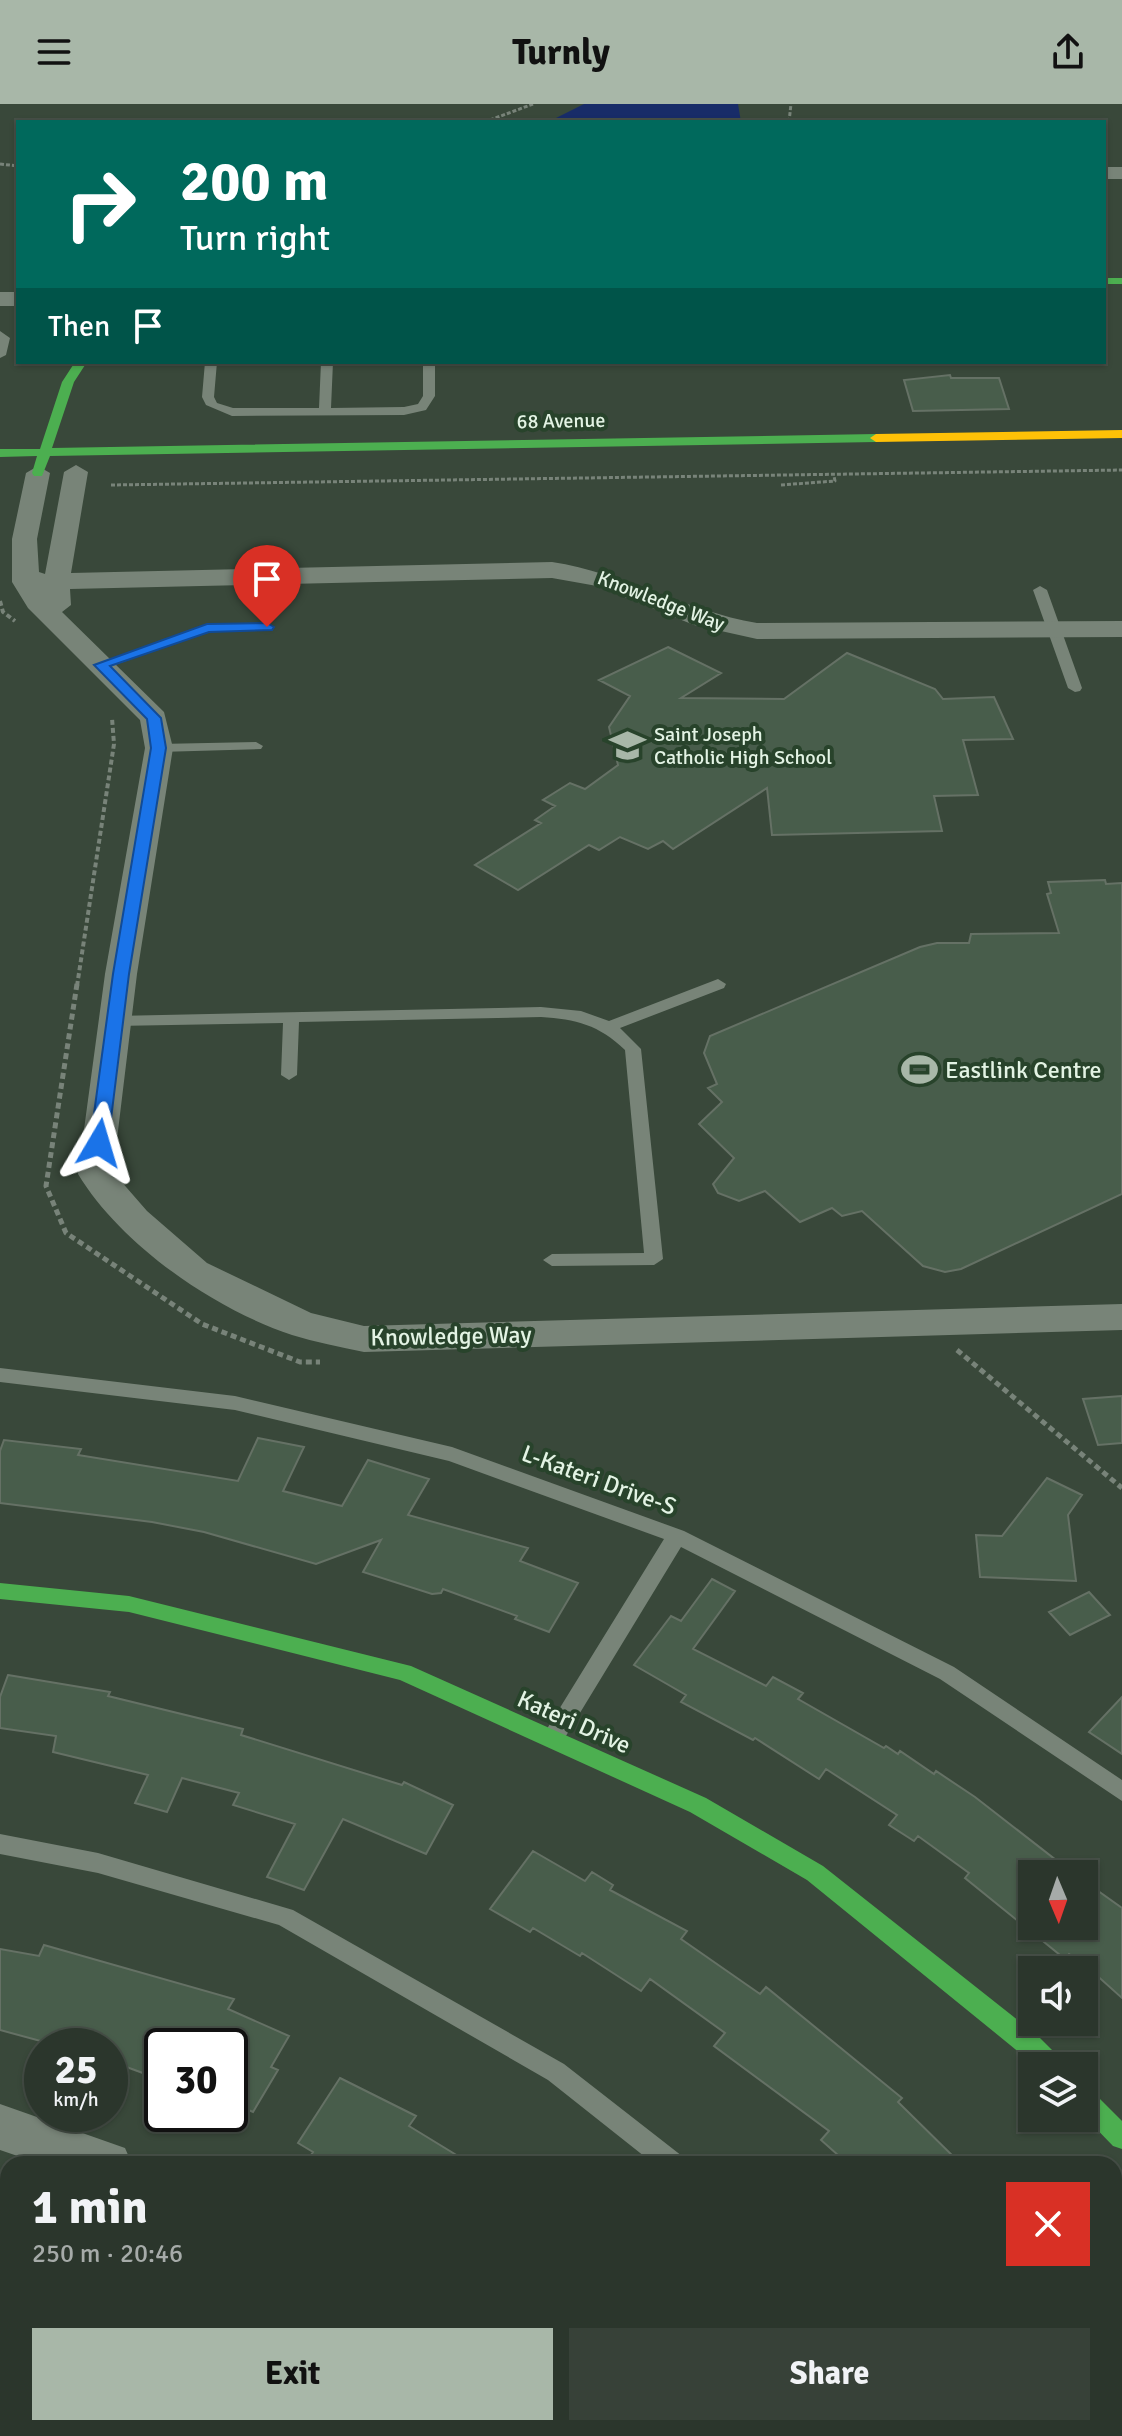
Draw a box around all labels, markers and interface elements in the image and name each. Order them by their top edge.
icon: menu [32,30,76,74]
text: Turnly [512,30,610,75]
icon: share [1046,30,1090,74]
text: 200 m [180,147,328,216]
icon: right [48,152,152,256]
text: Turn right [180,216,330,261]
icon: arrive [126,304,170,348]
text: Then [48,308,110,345]
street label: 68 Avenue [517,408,605,434]
pin [233,545,301,627]
icon: arrive [245,557,289,601]
street label: Knowledge Way [594,565,729,637]
place label: Saint Joseph Catholic High School [654,722,832,770]
school or university icon: Saint Joseph Catholic High School [609,726,647,764]
sports icon: Eastlink Centre [900,1051,938,1089]
place label: Eastlink Centre [945,1055,1102,1085]
position arrow [57,1101,141,1185]
street label: Knowledge Way [370,1320,532,1352]
street label: L-Kateri Drive-S [518,1438,680,1522]
street label: Kateri Drive [513,1684,635,1760]
north arrow [1018,1860,1098,1940]
map controls [1018,1860,1098,2132]
button: sound [1018,1956,1098,2036]
speed limit sign: 30 [144,2028,248,2132]
text: 25 [54,2045,98,2095]
button: layers [1018,2052,1098,2132]
text: km/h [53,2087,99,2112]
text: 1 min [32,2178,148,2237]
button: close [1006,2182,1090,2266]
text: 250 m · 20:46 [32,2238,183,2270]
button: Exit [32,2328,553,2420]
button: Share [569,2328,1090,2420]

